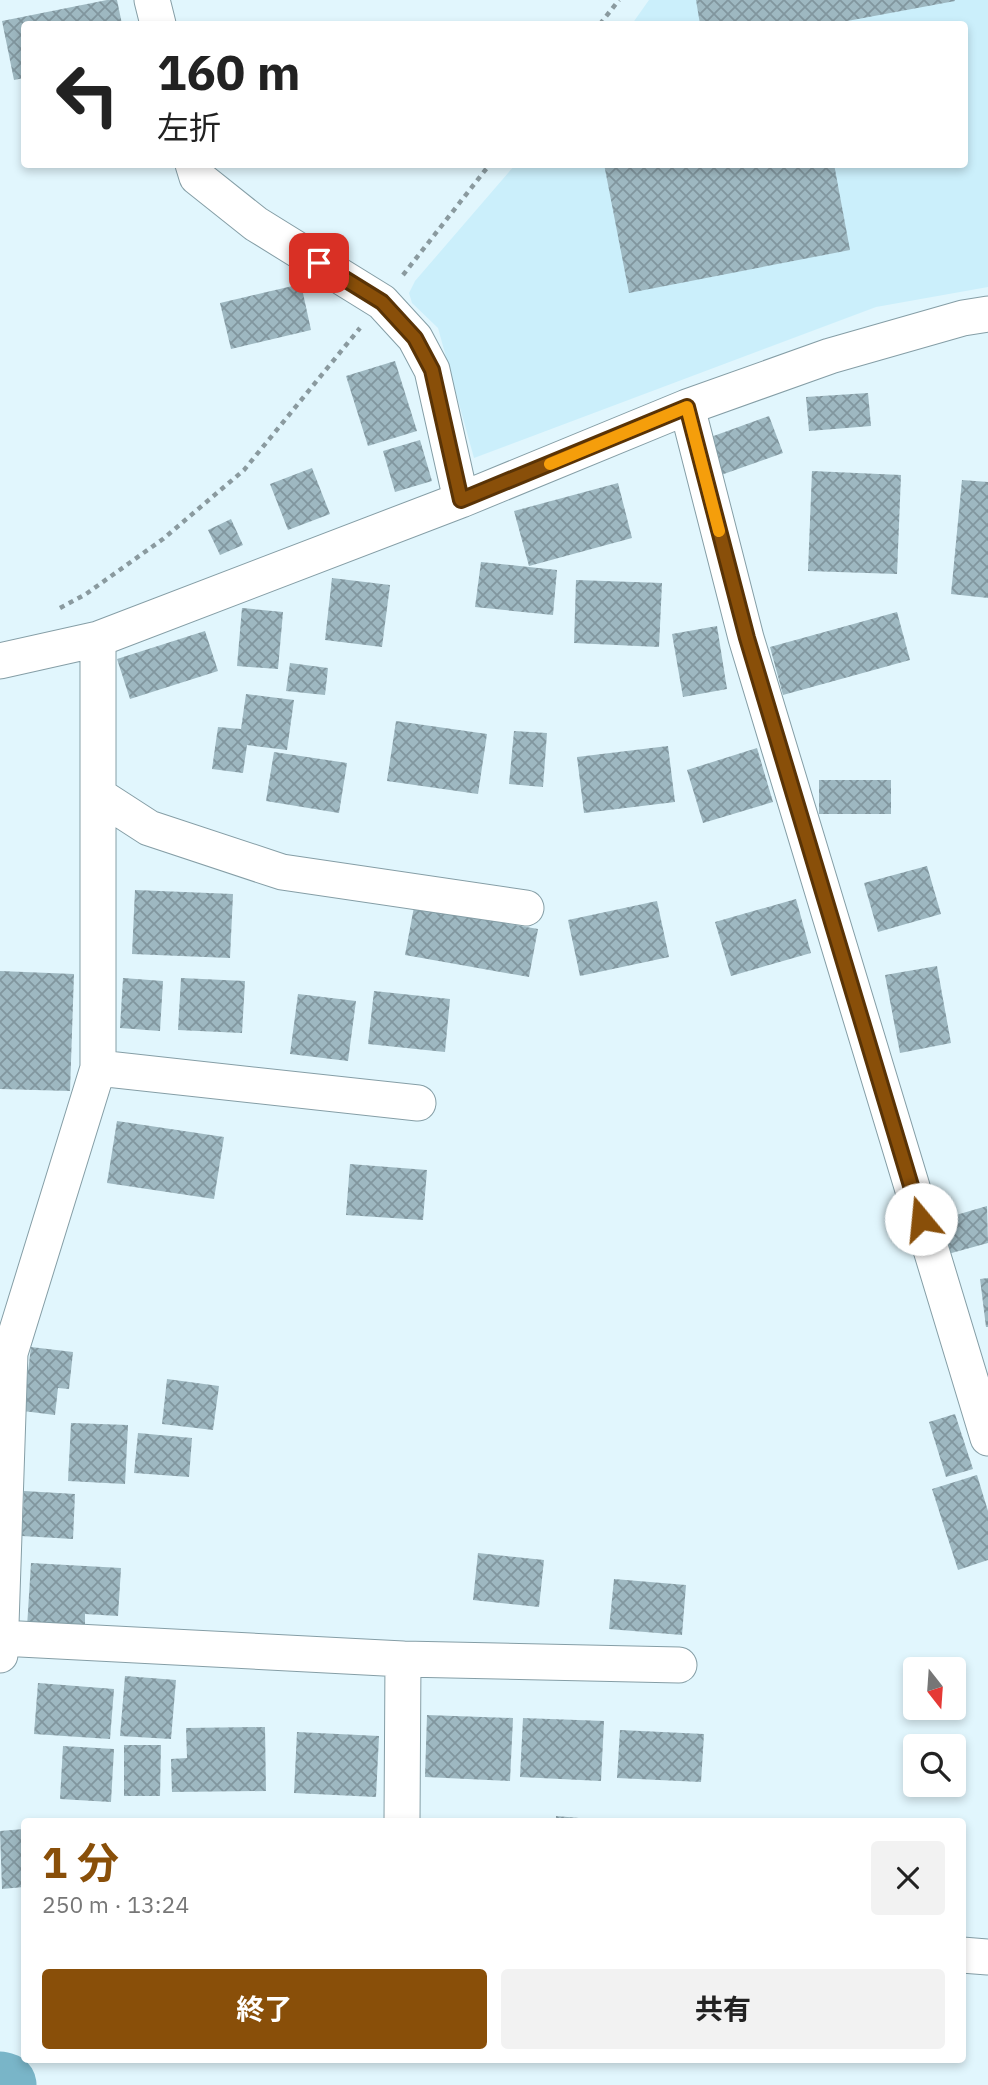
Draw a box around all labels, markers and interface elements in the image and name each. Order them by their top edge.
text: 160 m [157,40,301,103]
icon: left [42,49,133,140]
text: 左折 [157,106,221,148]
pin [289,233,349,293]
icon: arrive [300,244,338,282]
position arrow [884,1182,958,1256]
north arrow [903,1657,966,1720]
map controls [903,1657,966,1797]
button: search [903,1734,966,1797]
text: 1 分 [42,1835,119,1890]
button: close [871,1841,945,1915]
text: 250 m · 13:24 [42,1889,189,1919]
button: 終了 [42,1969,487,2049]
button: 共有 [501,1969,945,2049]

